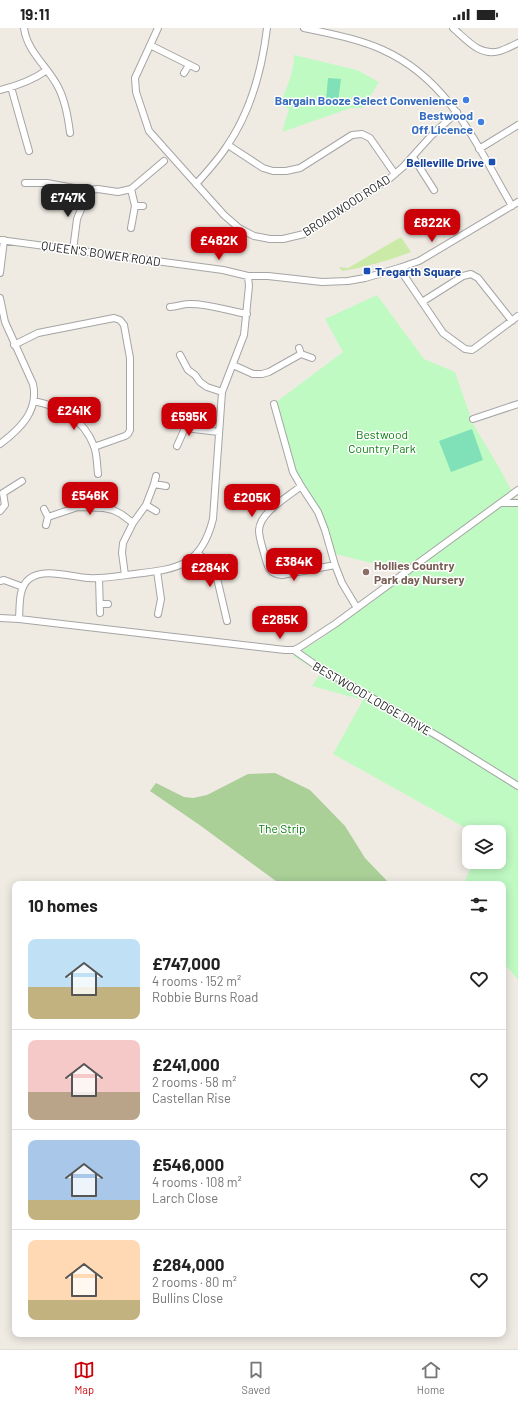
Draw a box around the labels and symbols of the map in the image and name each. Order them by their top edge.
place label: Bargain Booze Select Convenience [275,93,458,107]
marker: Bargain Booze Select Convenience [461,95,471,105]
place label: Bestwood Off Licence [412,108,473,136]
marker: Bestwood Off Licence [476,117,486,127]
place label: Belleville Drive [406,155,484,169]
marker: Belleville Drive [487,157,497,167]
street label: BROADWOOD ROAD [300,172,392,238]
pin: £747K [40,184,96,218]
pin: £822K [404,209,460,243]
pin: £482K [191,227,247,261]
street label: QUEEN'S BOWER ROAD [41,238,161,268]
place label: Tregarth Square [375,264,462,278]
marker: Tregarth Square [362,266,372,276]
pin: £241K [46,397,102,431]
pin: £595K [161,403,217,437]
park label: Bestwood Country Park [348,427,416,455]
pin: £546K [62,482,118,516]
pin: £205K [224,484,280,518]
pin: £384K [266,548,322,582]
pin: £284K [182,554,238,588]
place label: Hollies Country Park day Nursery [374,558,465,586]
marker: Hollies Country Park day Nursery [361,567,371,577]
pin: £285K [252,606,308,640]
street label: BESTWOOD LODGE DRIVE [310,658,434,738]
park label: The Strip [258,821,306,835]

